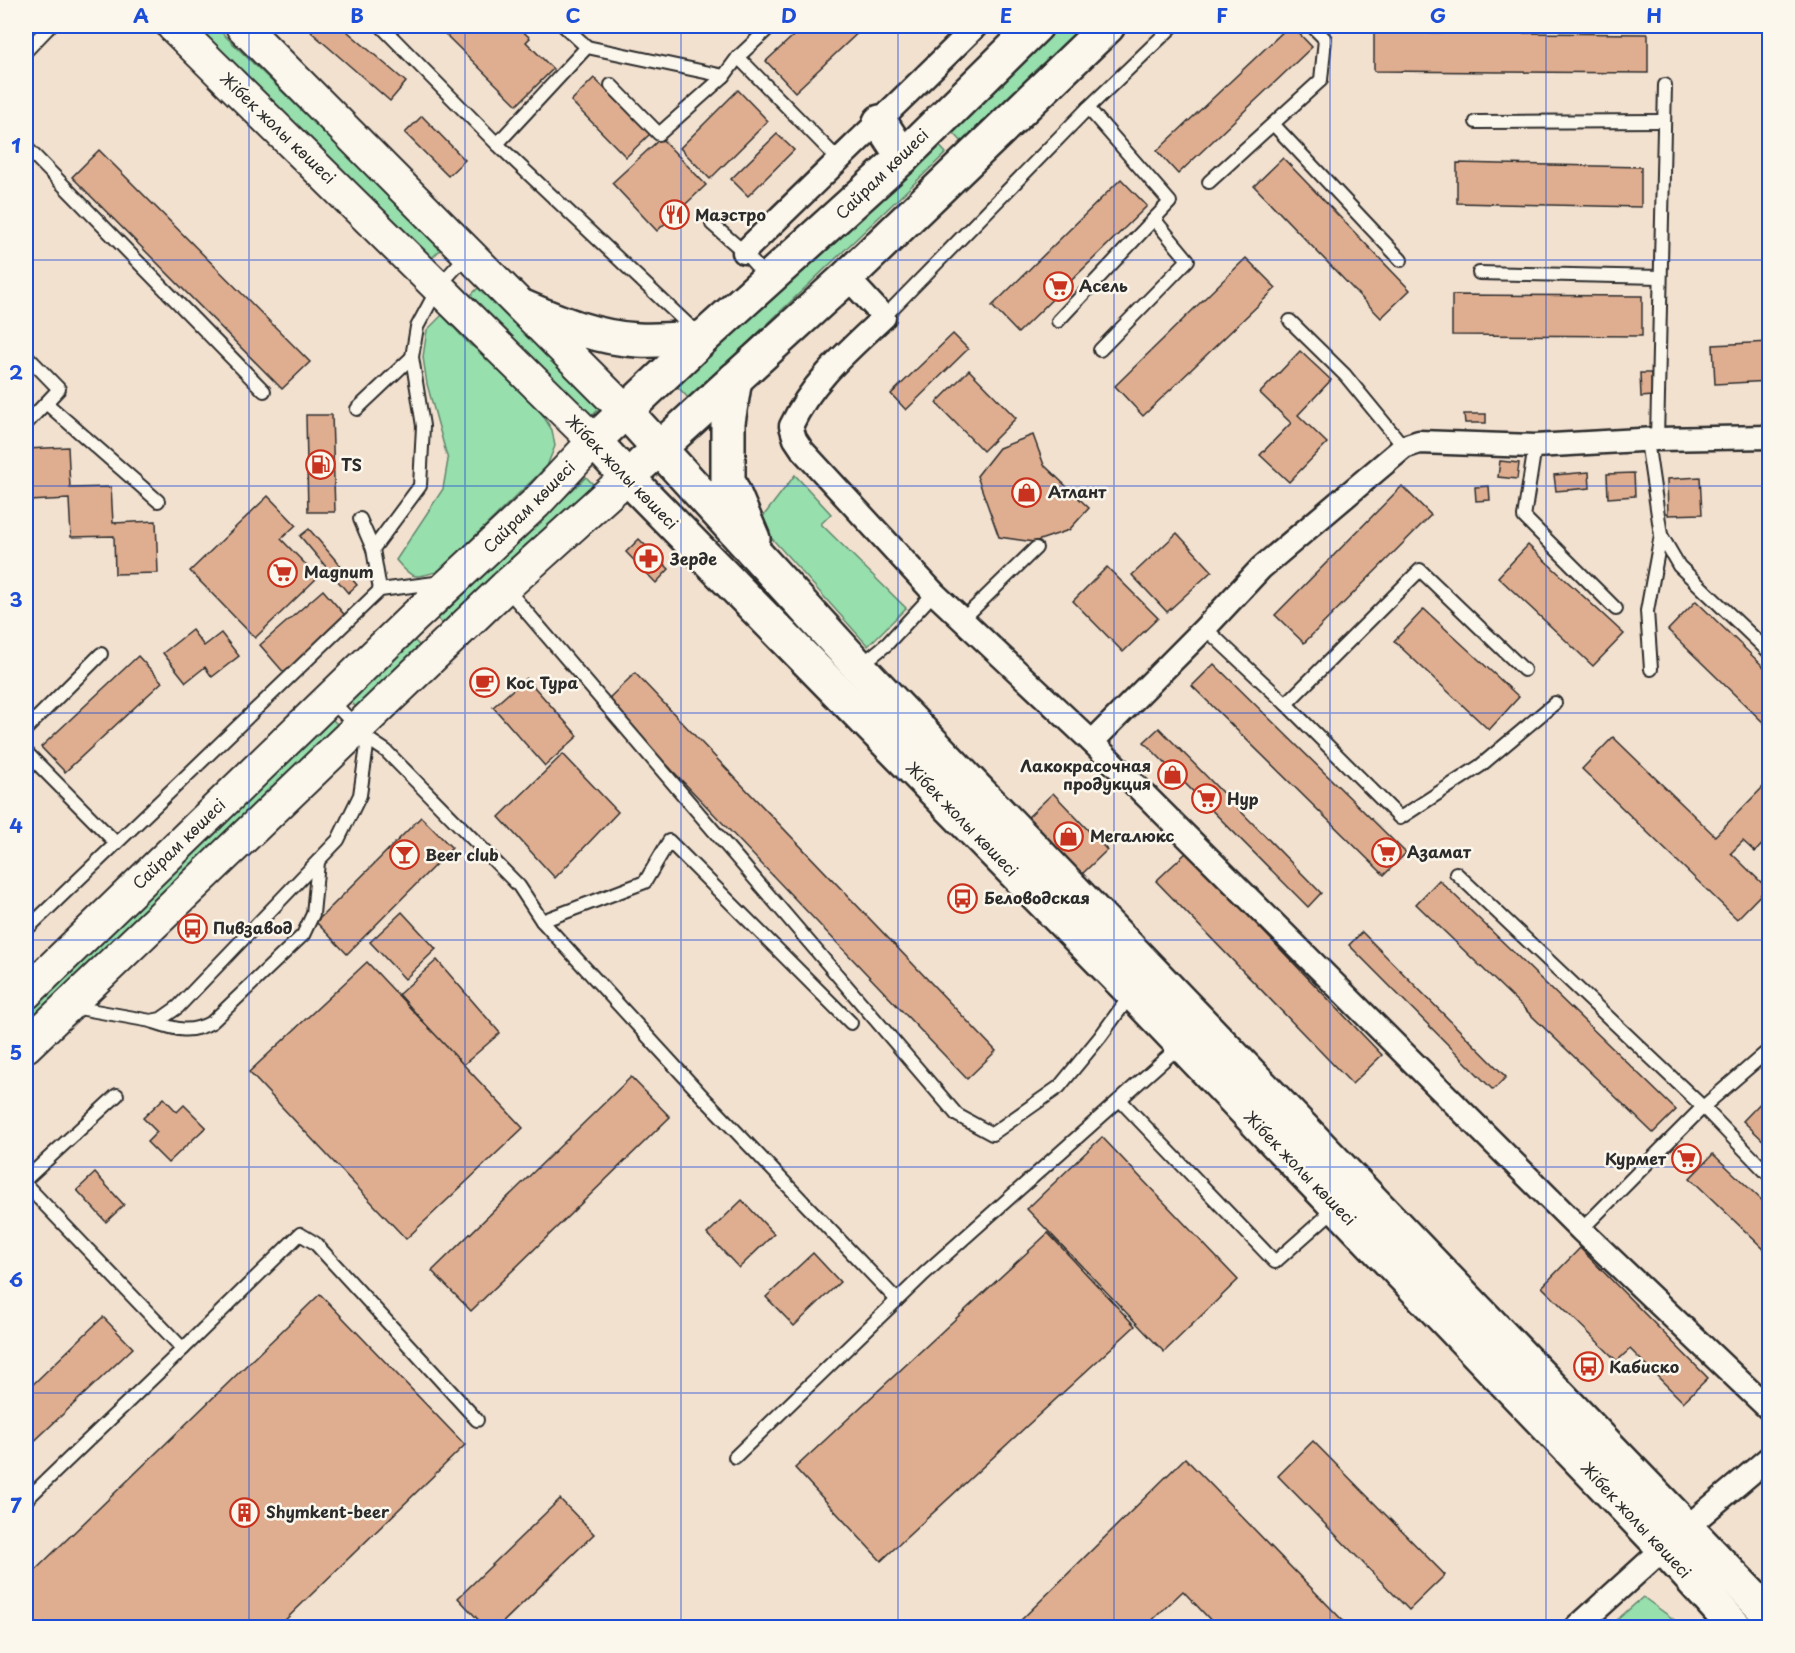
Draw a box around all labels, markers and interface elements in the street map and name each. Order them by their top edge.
text: A [133,0,149,30]
text: B [350,0,364,30]
text: C [565,0,581,30]
text: D [781,0,797,30]
text: E [1000,0,1012,30]
text: F [1216,0,1228,30]
text: G [1430,0,1446,30]
text: H [1646,0,1662,30]
street label: Жібек жолы көшесі [216,66,342,189]
street label: Сайрам көшесі [829,122,933,224]
text: 1 [11,130,21,160]
restaurant icon: Маэстро [658,199,690,231]
place label: Маэстро [695,202,766,226]
supermarket icon: Асель [1042,270,1074,302]
place label: Асель [1079,273,1128,297]
text: 2 [9,357,23,387]
street label: Жібек жолы көшесі [561,408,684,534]
fuel station icon: TS [304,449,336,481]
place label: TS [341,452,362,476]
street label: Сайрам көшесі [477,455,580,558]
shop icon: Атлант [1011,476,1043,508]
place label: Атлант [1048,479,1107,503]
pharmacy icon: Зерде [633,543,665,575]
place label: Зерде [669,546,717,570]
supermarket icon: Magnum [267,556,299,588]
place label: Magnum [304,559,374,583]
text: 3 [9,584,23,614]
cafe icon: Кос Тура [469,667,501,699]
place label: Кос Тура [506,670,579,694]
place label: Лакокрасочная продукция [1020,753,1151,795]
street label: Жібек жолы көшесі [901,755,1024,881]
shop icon: Лакокрасочная продукция [1156,759,1188,791]
supermarket icon: Нур [1190,783,1222,815]
place label: Нур [1227,786,1259,810]
street label: Сайрам көшесі [126,792,230,894]
text: 4 [9,810,23,840]
shop icon: Мегалюкс [1053,820,1085,852]
place label: Мегалюкс [1090,823,1175,847]
supermarket icon: Азамат [1370,836,1402,868]
bar icon: Beer club [388,839,420,871]
place label: Азамат [1407,839,1472,863]
place label: Beer club [425,842,499,866]
bus stop icon: Беловодская [947,882,979,914]
place label: Беловодская [984,885,1090,909]
bus stop icon: Пивзавод [176,912,208,944]
place label: Пивзавод [213,915,293,939]
text: 5 [10,1037,22,1067]
street label: Жібек жолы көшесі [1239,1104,1362,1230]
supermarket icon: Курмет [1671,1143,1703,1175]
place label: Курмет [1605,1146,1667,1170]
text: 6 [9,1264,23,1294]
bus stop icon: Кабиско [1572,1351,1604,1383]
place label: Кабиско [1609,1354,1679,1378]
street label: Жібек жолы көшесі [1576,1455,1697,1583]
text: 7 [10,1490,22,1520]
building icon: Shymkent-beer [229,1496,261,1528]
place label: Shymkent-beer [266,1499,390,1523]

